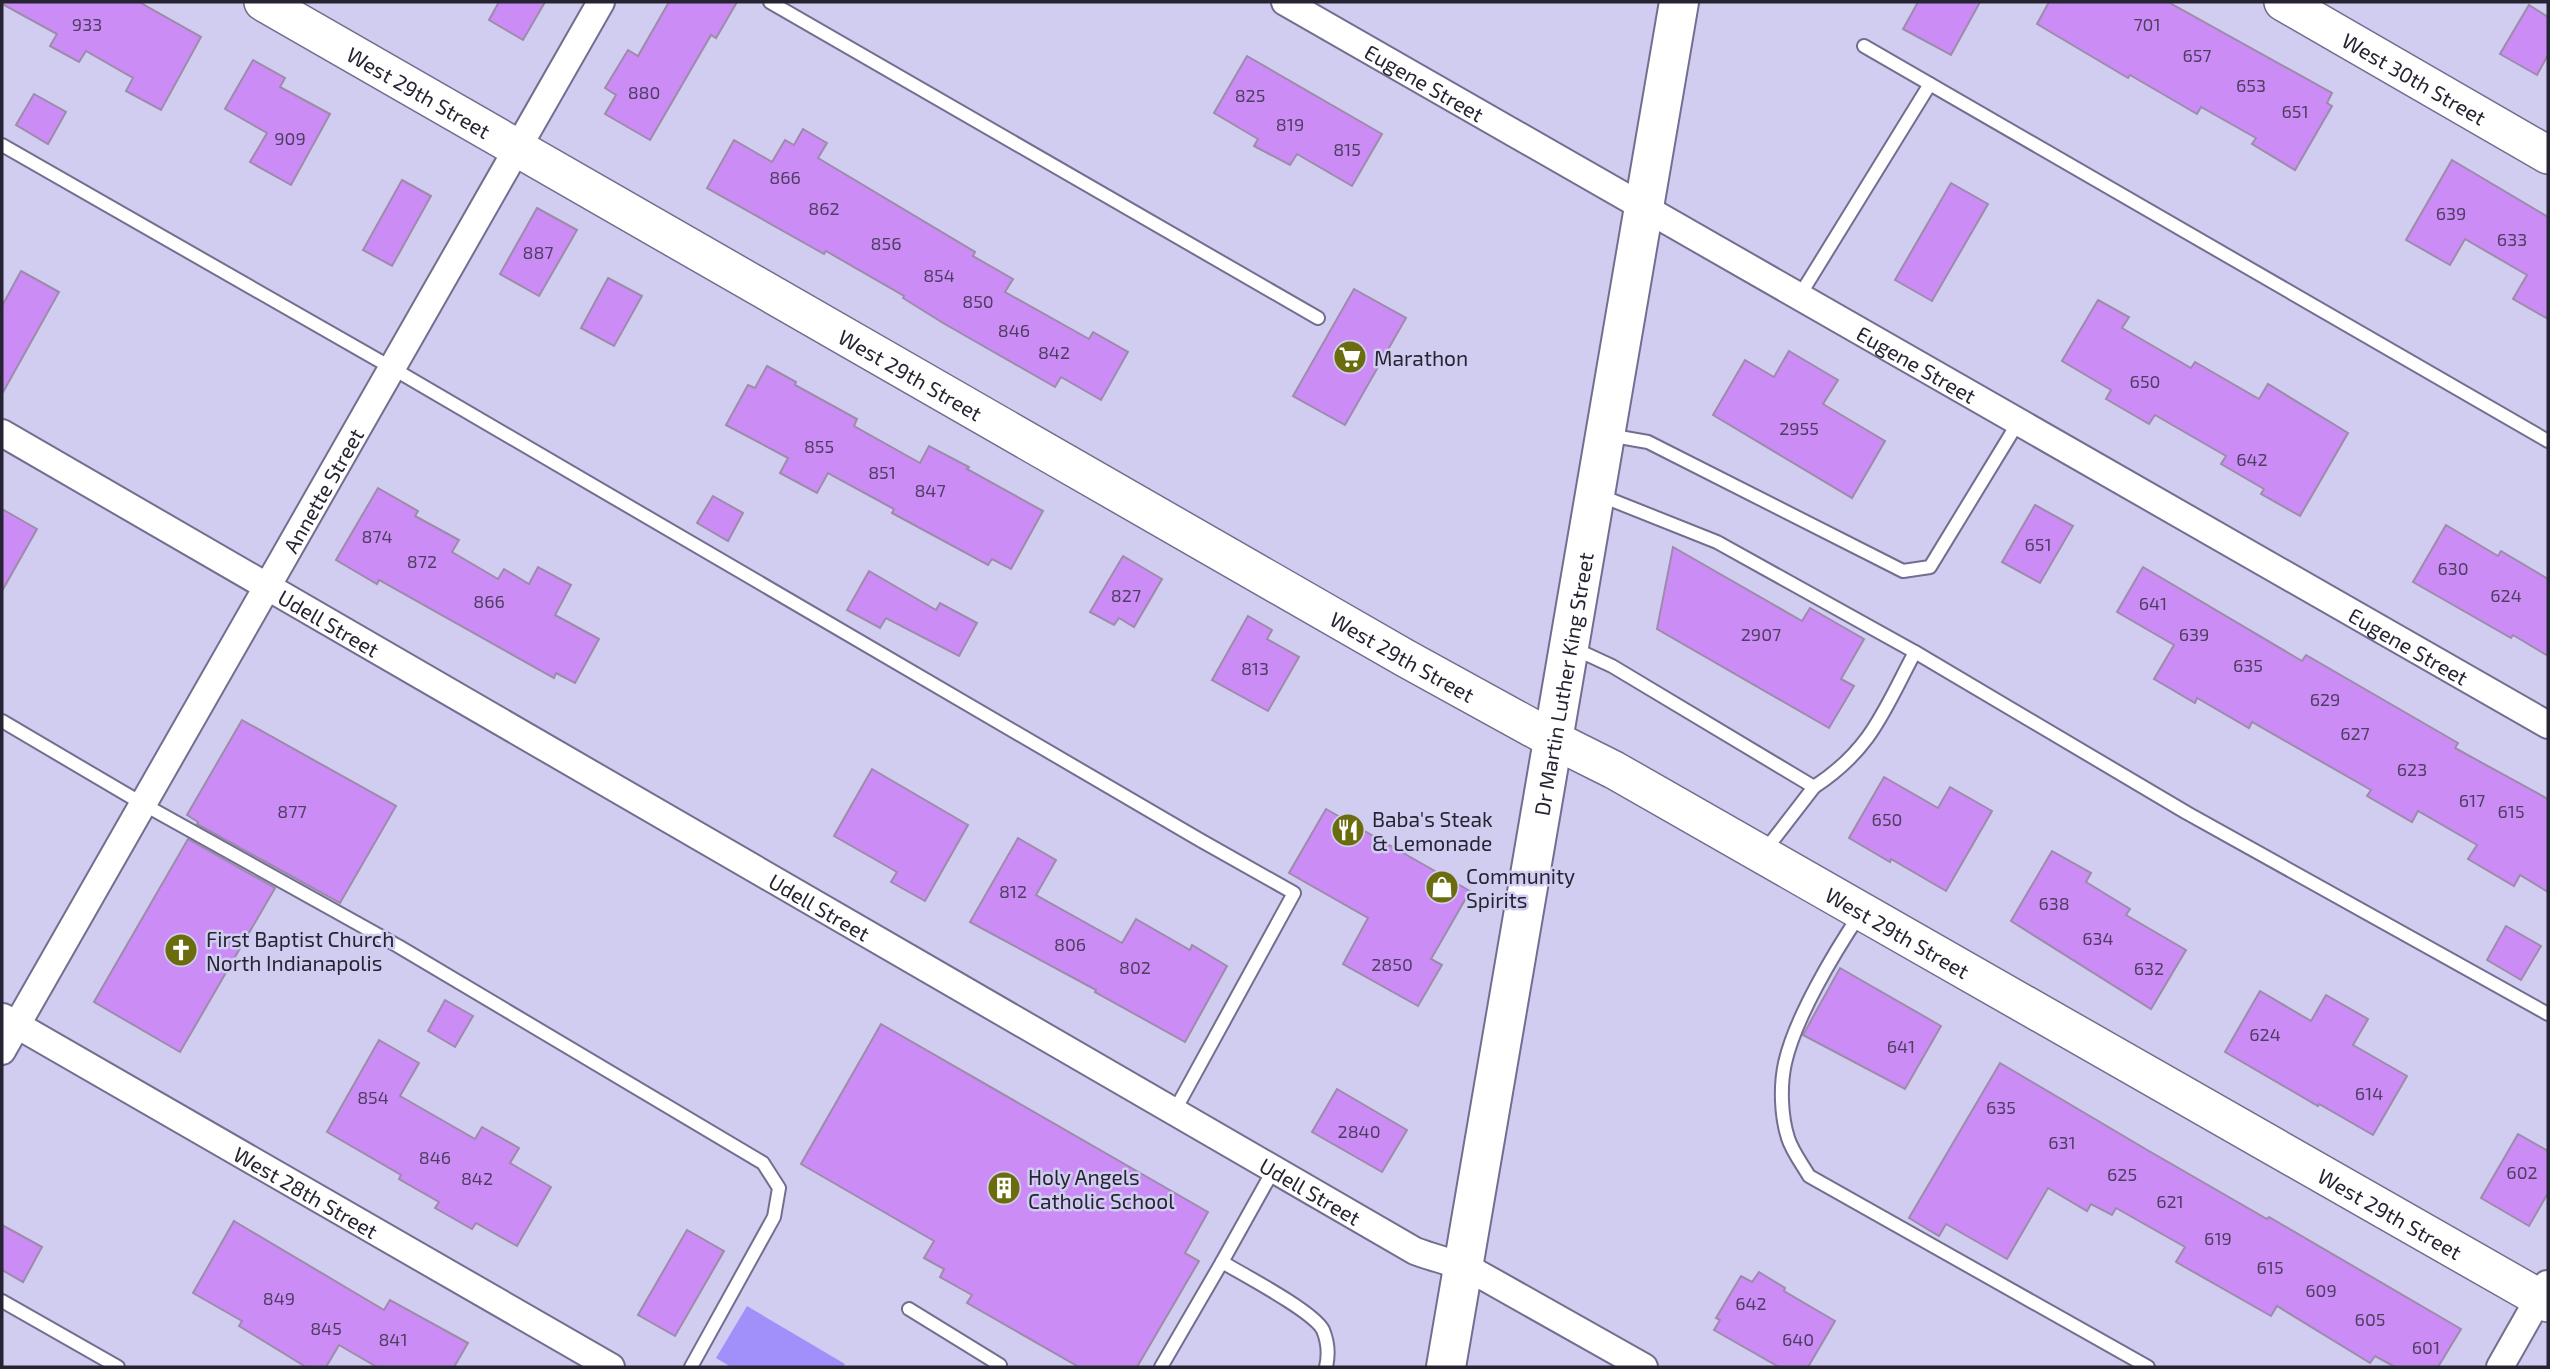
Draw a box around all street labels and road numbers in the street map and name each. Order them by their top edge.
street label: West 30th Street [2338,27,2491,129]
street label: Eugene Street [1361,38,1489,126]
street label: West 29th Street [343,41,495,143]
street label: Eugene Street [1853,320,1981,408]
street label: West 29th Street [835,323,987,425]
street label: Annette Street [277,423,368,557]
street label: Dr Martin Luther King Street [1528,550,1597,817]
street label: Udell Street [274,583,384,661]
street label: Eugene Street [2345,601,2473,689]
street label: West 29th Street [1326,605,1479,706]
street label: Udell Street [765,867,875,945]
street label: West 29th Street [1822,881,1974,983]
street label: West 28th Street [230,1140,383,1243]
street label: Udell Street [1256,1152,1365,1230]
street label: West 29th Street [2314,1162,2467,1264]

